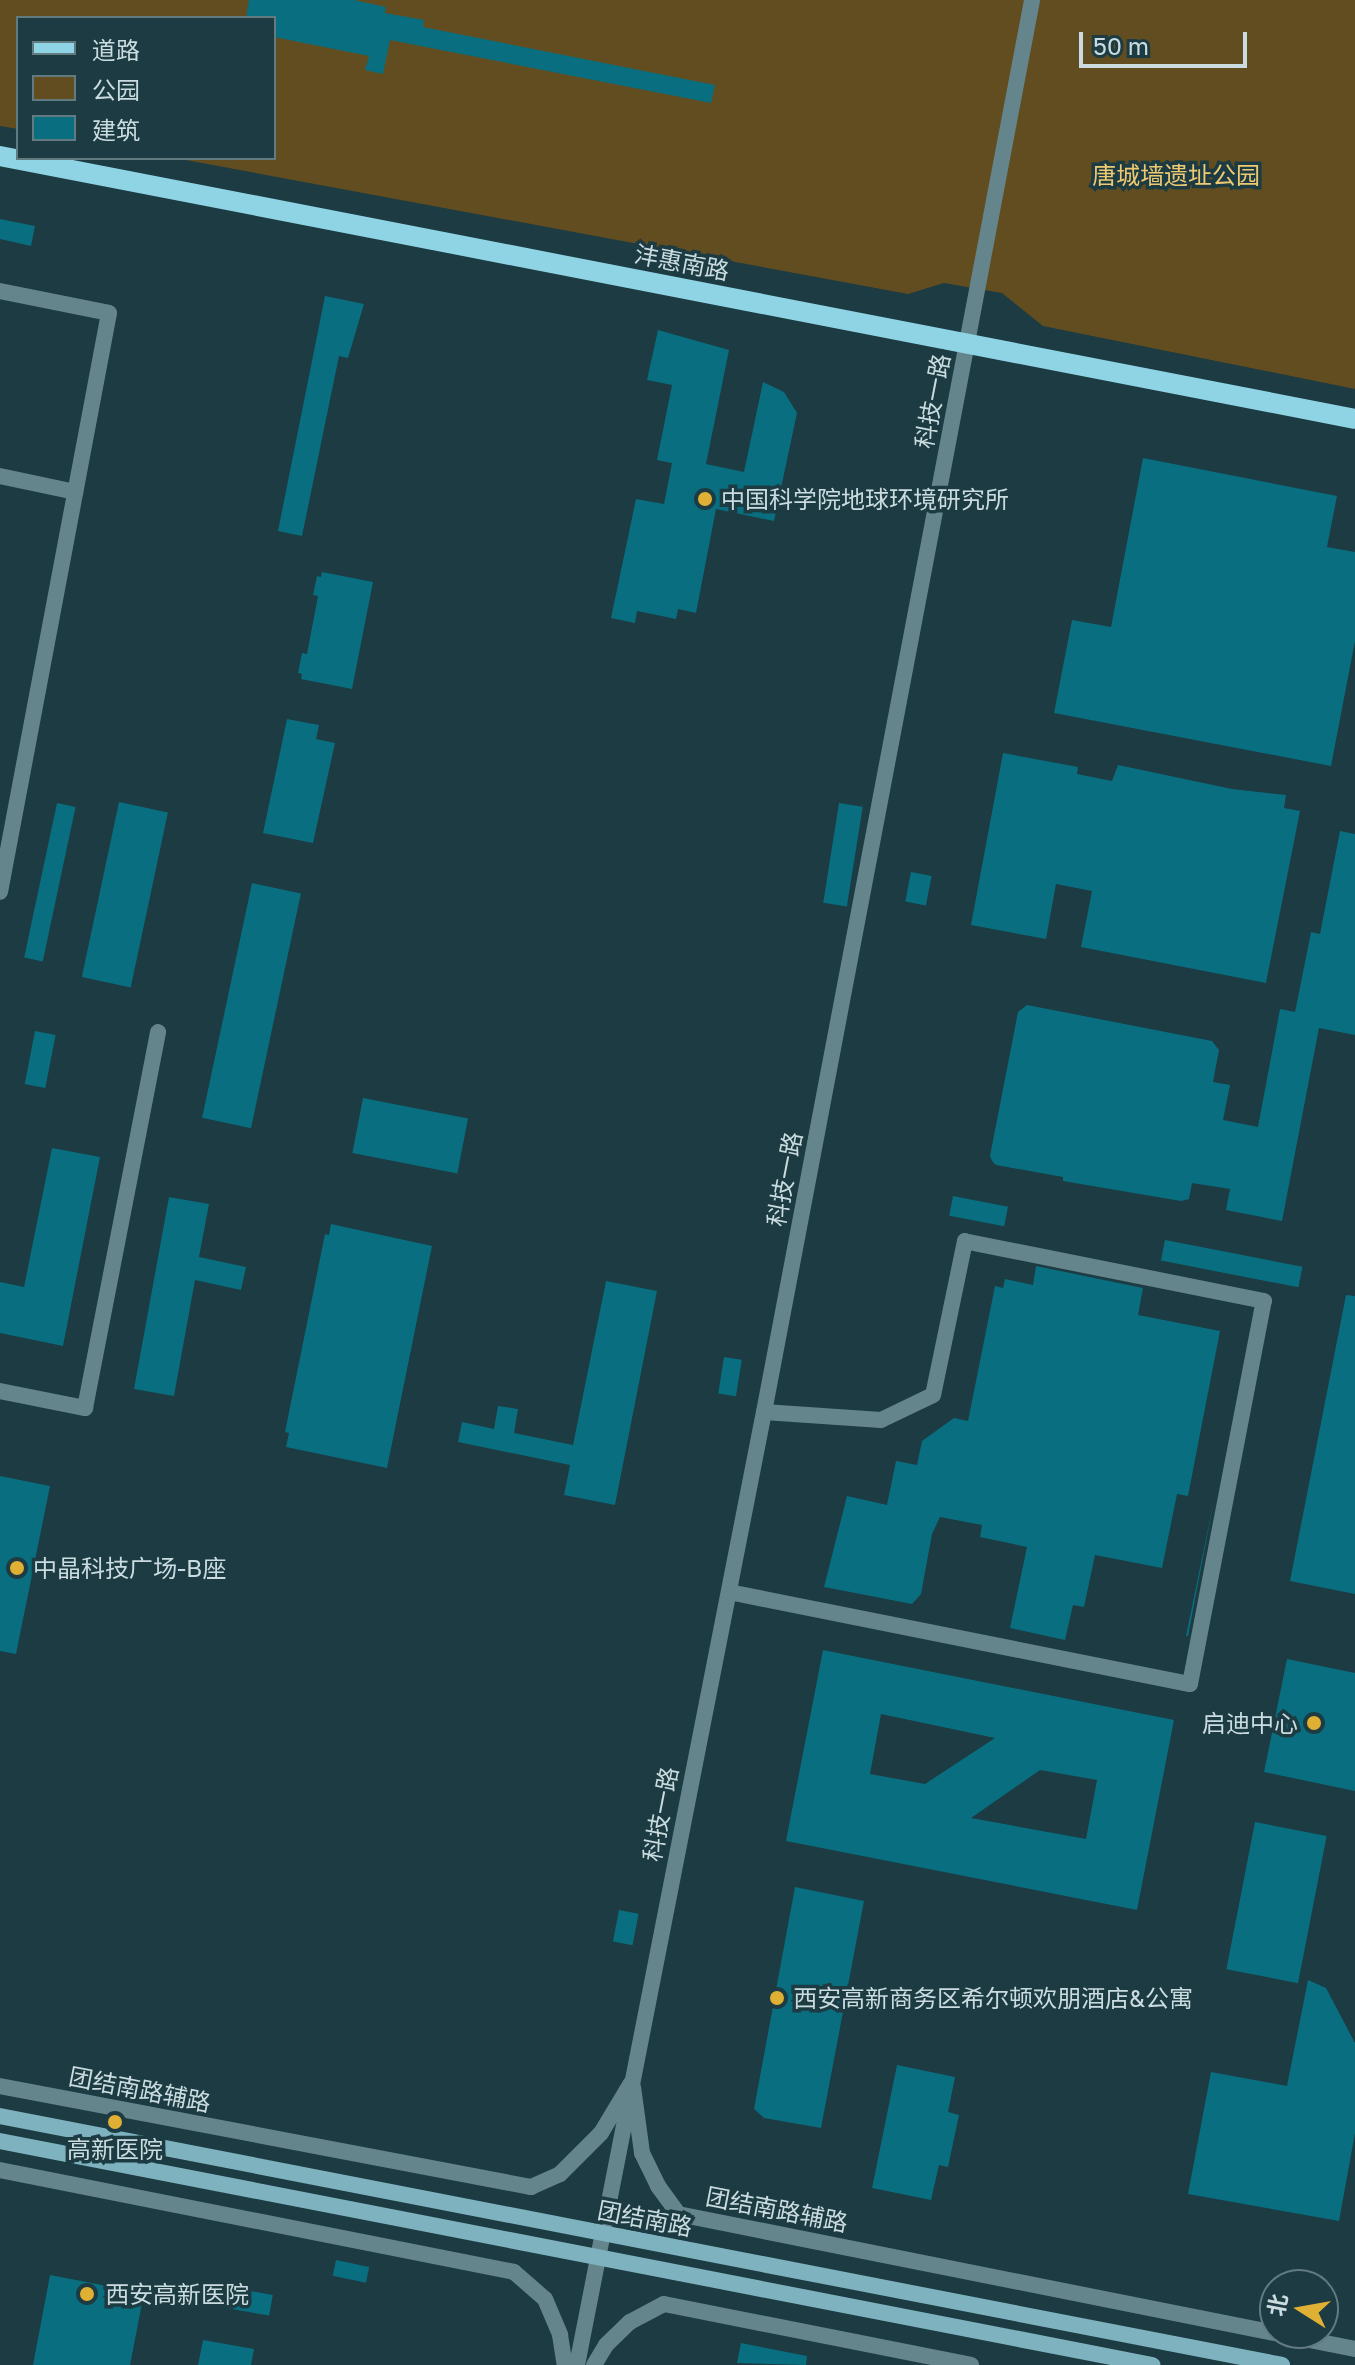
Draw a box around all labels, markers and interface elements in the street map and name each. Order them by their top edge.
legend [16,16,276,160]
scale bar [1083,16,1251,66]
text: 50 m [1093,31,1149,60]
text: 道路 [92,35,140,64]
text: 公园 [92,75,140,104]
text: 建筑 [92,115,140,144]
park label: 唐城墙遗址公园 [1092,161,1260,189]
street label: 沣惠南路 [632,239,732,285]
street label: 科技一路 [909,351,955,451]
place label: 中国科学院地球环境研究所 [721,485,1009,513]
marker: 中国科学院地球环境研究所 [696,490,714,508]
street label: 科技一路 [761,1129,807,1229]
place label: 中晶科技广场-B座 [33,1554,226,1582]
marker: 中晶科技广场-B座 [8,1559,26,1577]
place label: 启迪中心 [1202,1709,1298,1737]
marker: 启迪中心 [1305,1714,1323,1732]
street label: 科技一路 [637,1764,683,1864]
place label: 西安高新商务区希尔顿欢朋酒店&公寓 [793,1984,1193,2012]
marker: 西安高新商务区希尔顿欢朋酒店&公寓 [768,1989,786,2007]
street label: 团结南路辅路 [67,2061,213,2117]
marker: 高新医院 [106,2113,124,2131]
place label: 高新医院 [67,2135,163,2163]
street label: 团结南路辅路 [704,2181,850,2237]
street label: 团结南路 [595,2195,695,2241]
north arrow [1259,2269,1339,2349]
place label: 西安高新医院 [105,2280,249,2308]
marker: 西安高新医院 [76,2283,98,2305]
text: 北 [1262,2291,1292,2318]

